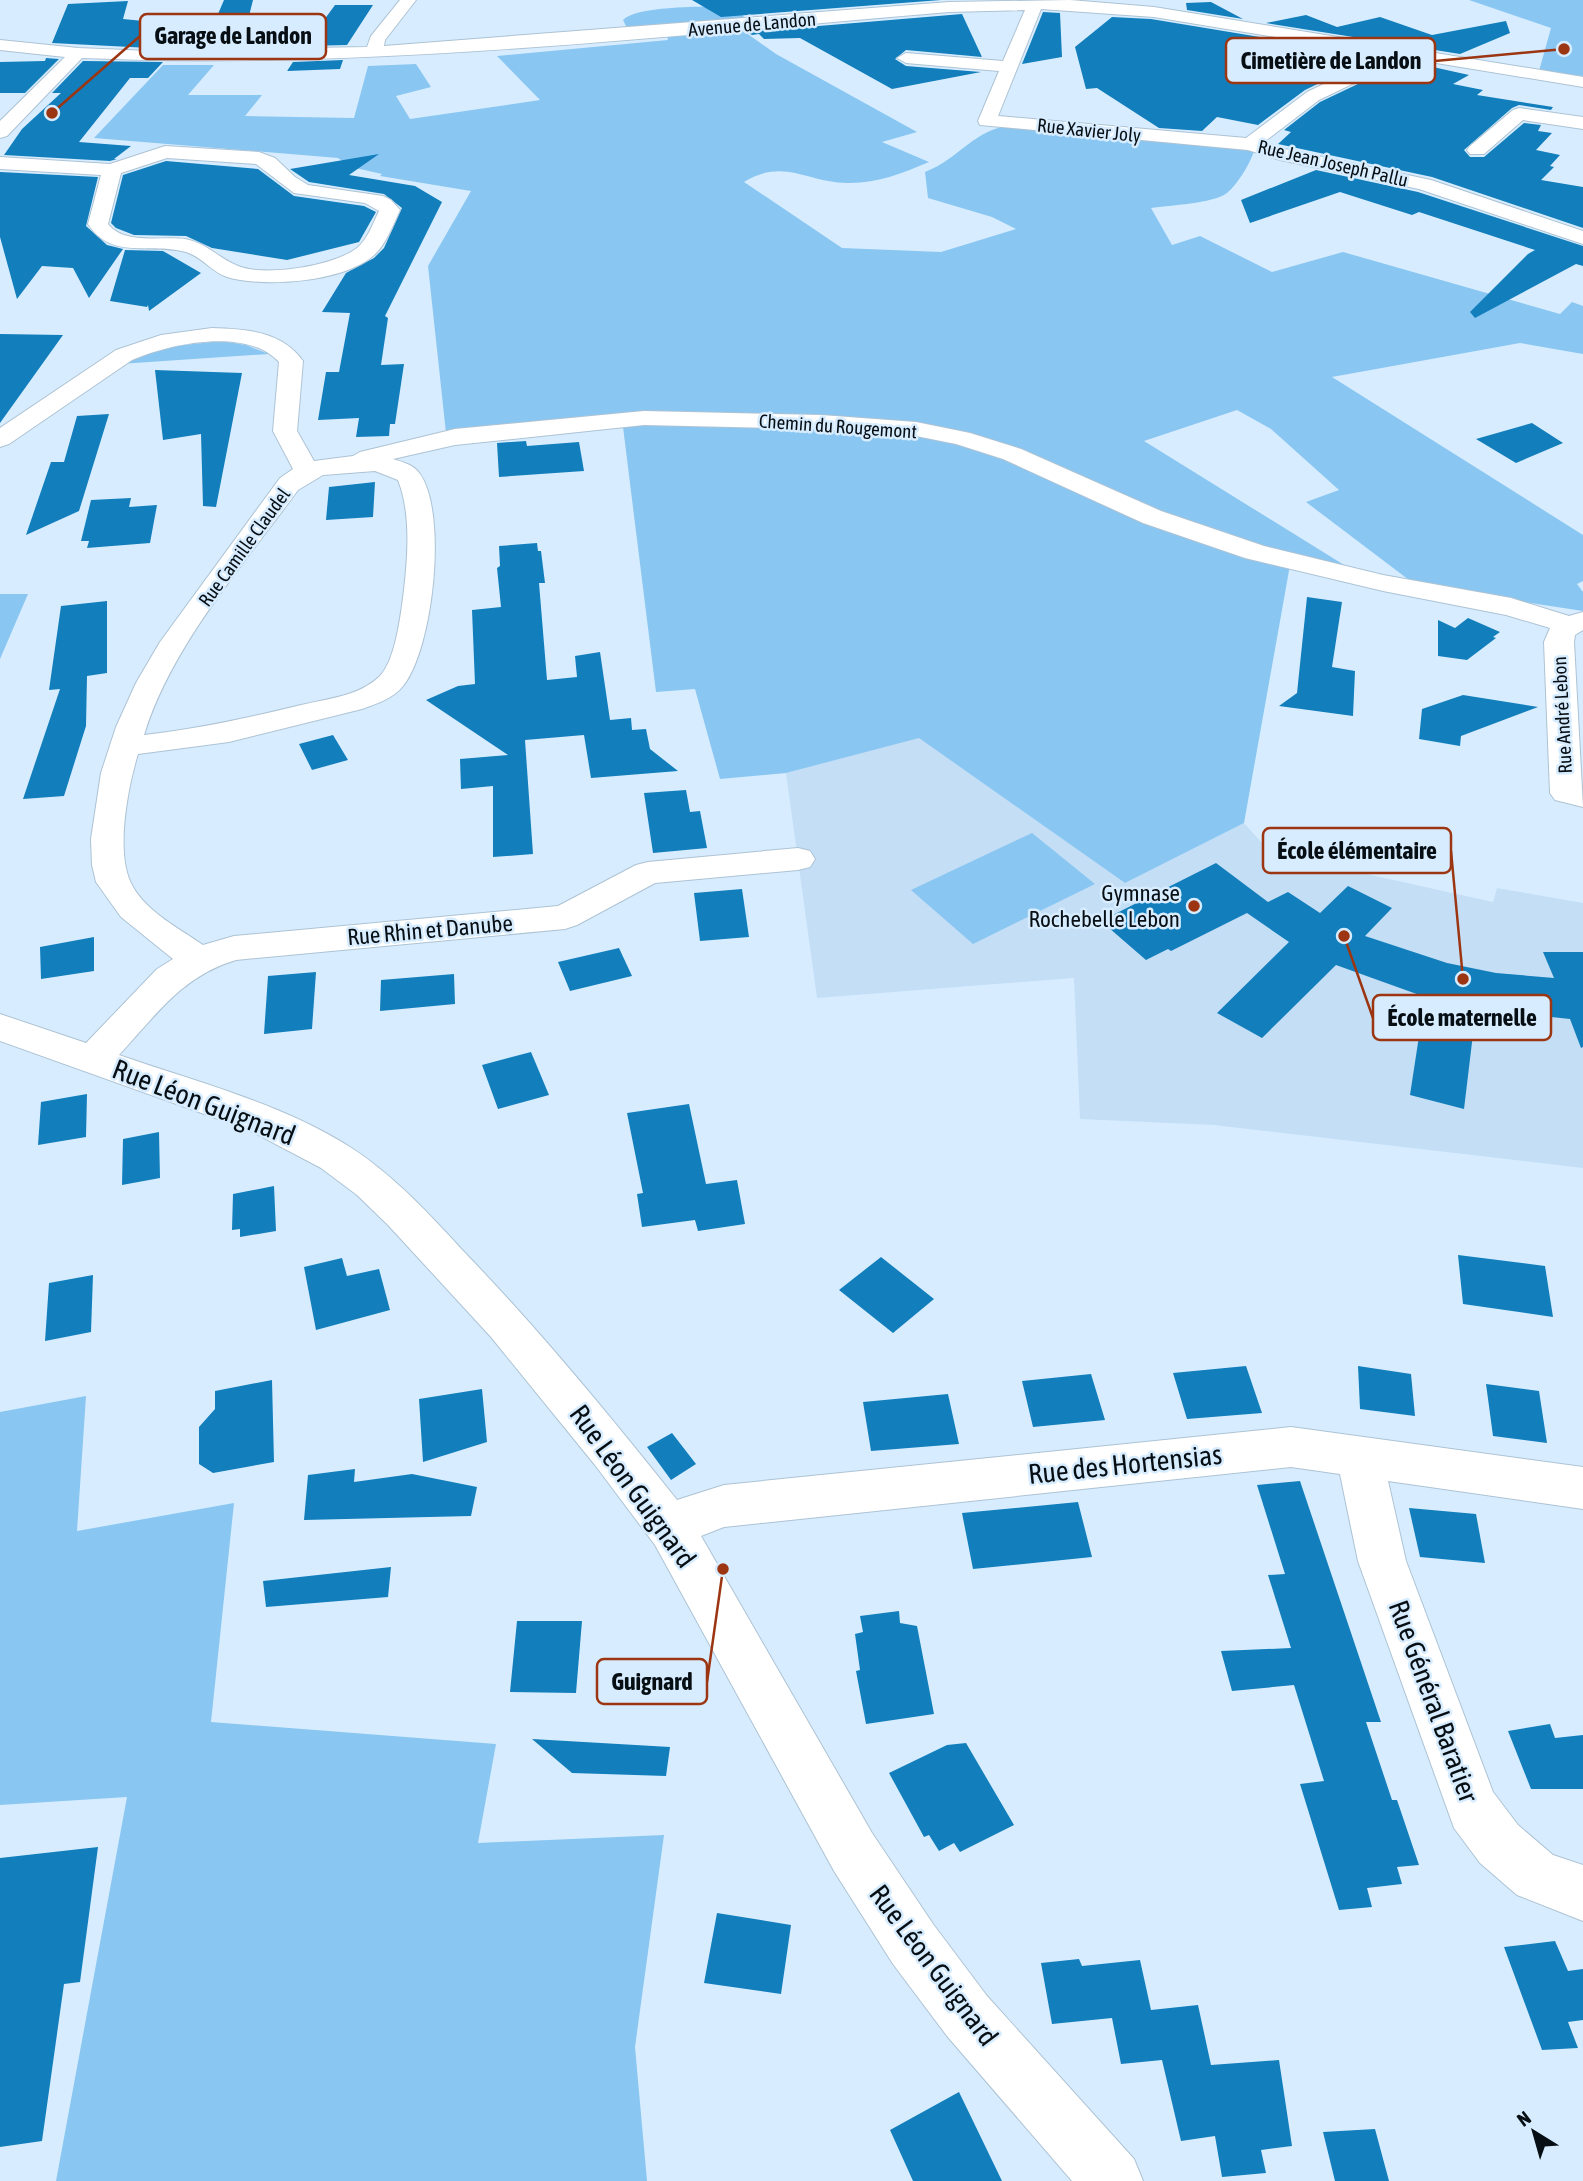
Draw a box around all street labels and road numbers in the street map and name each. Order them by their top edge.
street label: Avenue de Landon [687,7,817,41]
street label: Rue Xavier Joly [1036,114,1142,146]
street label: Rue Jean Joseph Pallu [1256,135,1410,191]
street label: Chemin du Rougemont [758,410,918,442]
street label: Rue Camille Claudel [194,484,294,610]
street label: Rue André Lebon [1548,656,1576,774]
street label: Rue Rhin et Danube [346,910,514,950]
street label: Rue Léon Guignard [108,1052,300,1152]
street label: Rue Léon Guignard [563,1399,703,1573]
street label: Rue des Hortensias [1027,1438,1223,1490]
street label: Rue Général Baratier [1383,1596,1486,1807]
street label: Rue Léon Guignard [863,1878,1005,2052]

